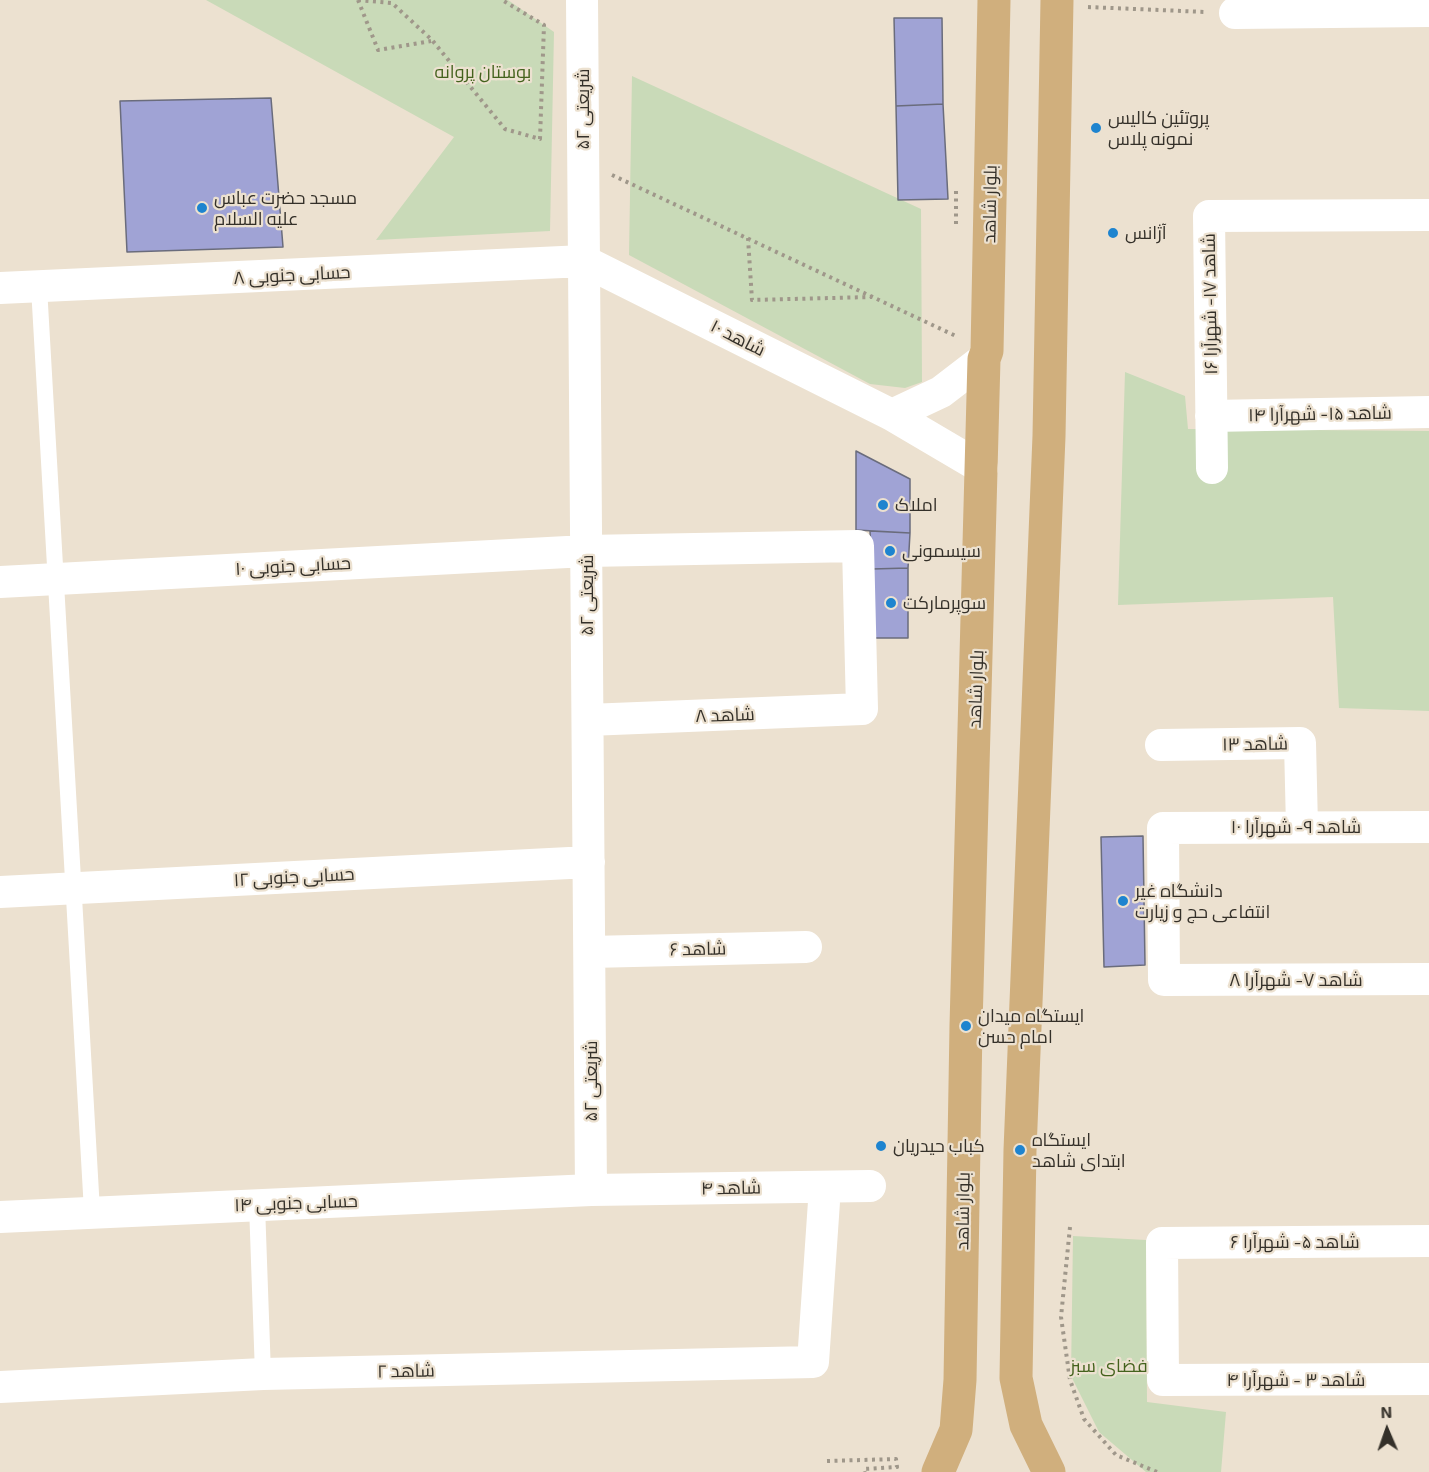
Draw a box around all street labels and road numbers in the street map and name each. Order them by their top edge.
street label: شریعتی ۵۲ [572,69,594,149]
street label: بلوار شاهد [979,165,1001,243]
street label: شاهد ۱۷- شهرآرا ۱۶ [1198,233,1222,375]
street label: حسابی جنوبی ۸ [233,261,351,289]
street label: شاهد ۱۰ [707,315,769,361]
street label: شاهد ۱۵- شهرآرا ۱۴ [1248,402,1392,426]
street label: حسابی جنوبی ۱۰ [235,552,351,580]
street label: شریعتی ۵۲ [576,555,598,635]
street label: بلوار شاهد [964,649,988,729]
street label: شاهد ۸ [695,703,755,727]
street label: شاهد ۱۳ [1222,733,1288,755]
street label: شاهد ۹- شهرآرا ۱۰ [1231,816,1361,838]
street label: حسابی جنوبی ۱۲ [233,863,355,891]
street label: شاهد ۶ [669,938,727,960]
street label: شاهد ۷- شهرآرا ۸ [1229,969,1363,991]
street label: شریعتی ۵۲ [580,1041,602,1121]
street label: بلوار شاهد [952,1172,974,1250]
street label: شاهد ۴ [701,1177,761,1199]
street label: حسابی جنوبی ۱۴ [234,1190,358,1216]
street label: شاهد ۵- شهرآرا ۶ [1230,1231,1360,1253]
street label: شاهد ۲ [377,1360,435,1382]
street label: شاهد ۳ - شهرآرا ۴ [1227,1369,1365,1391]

